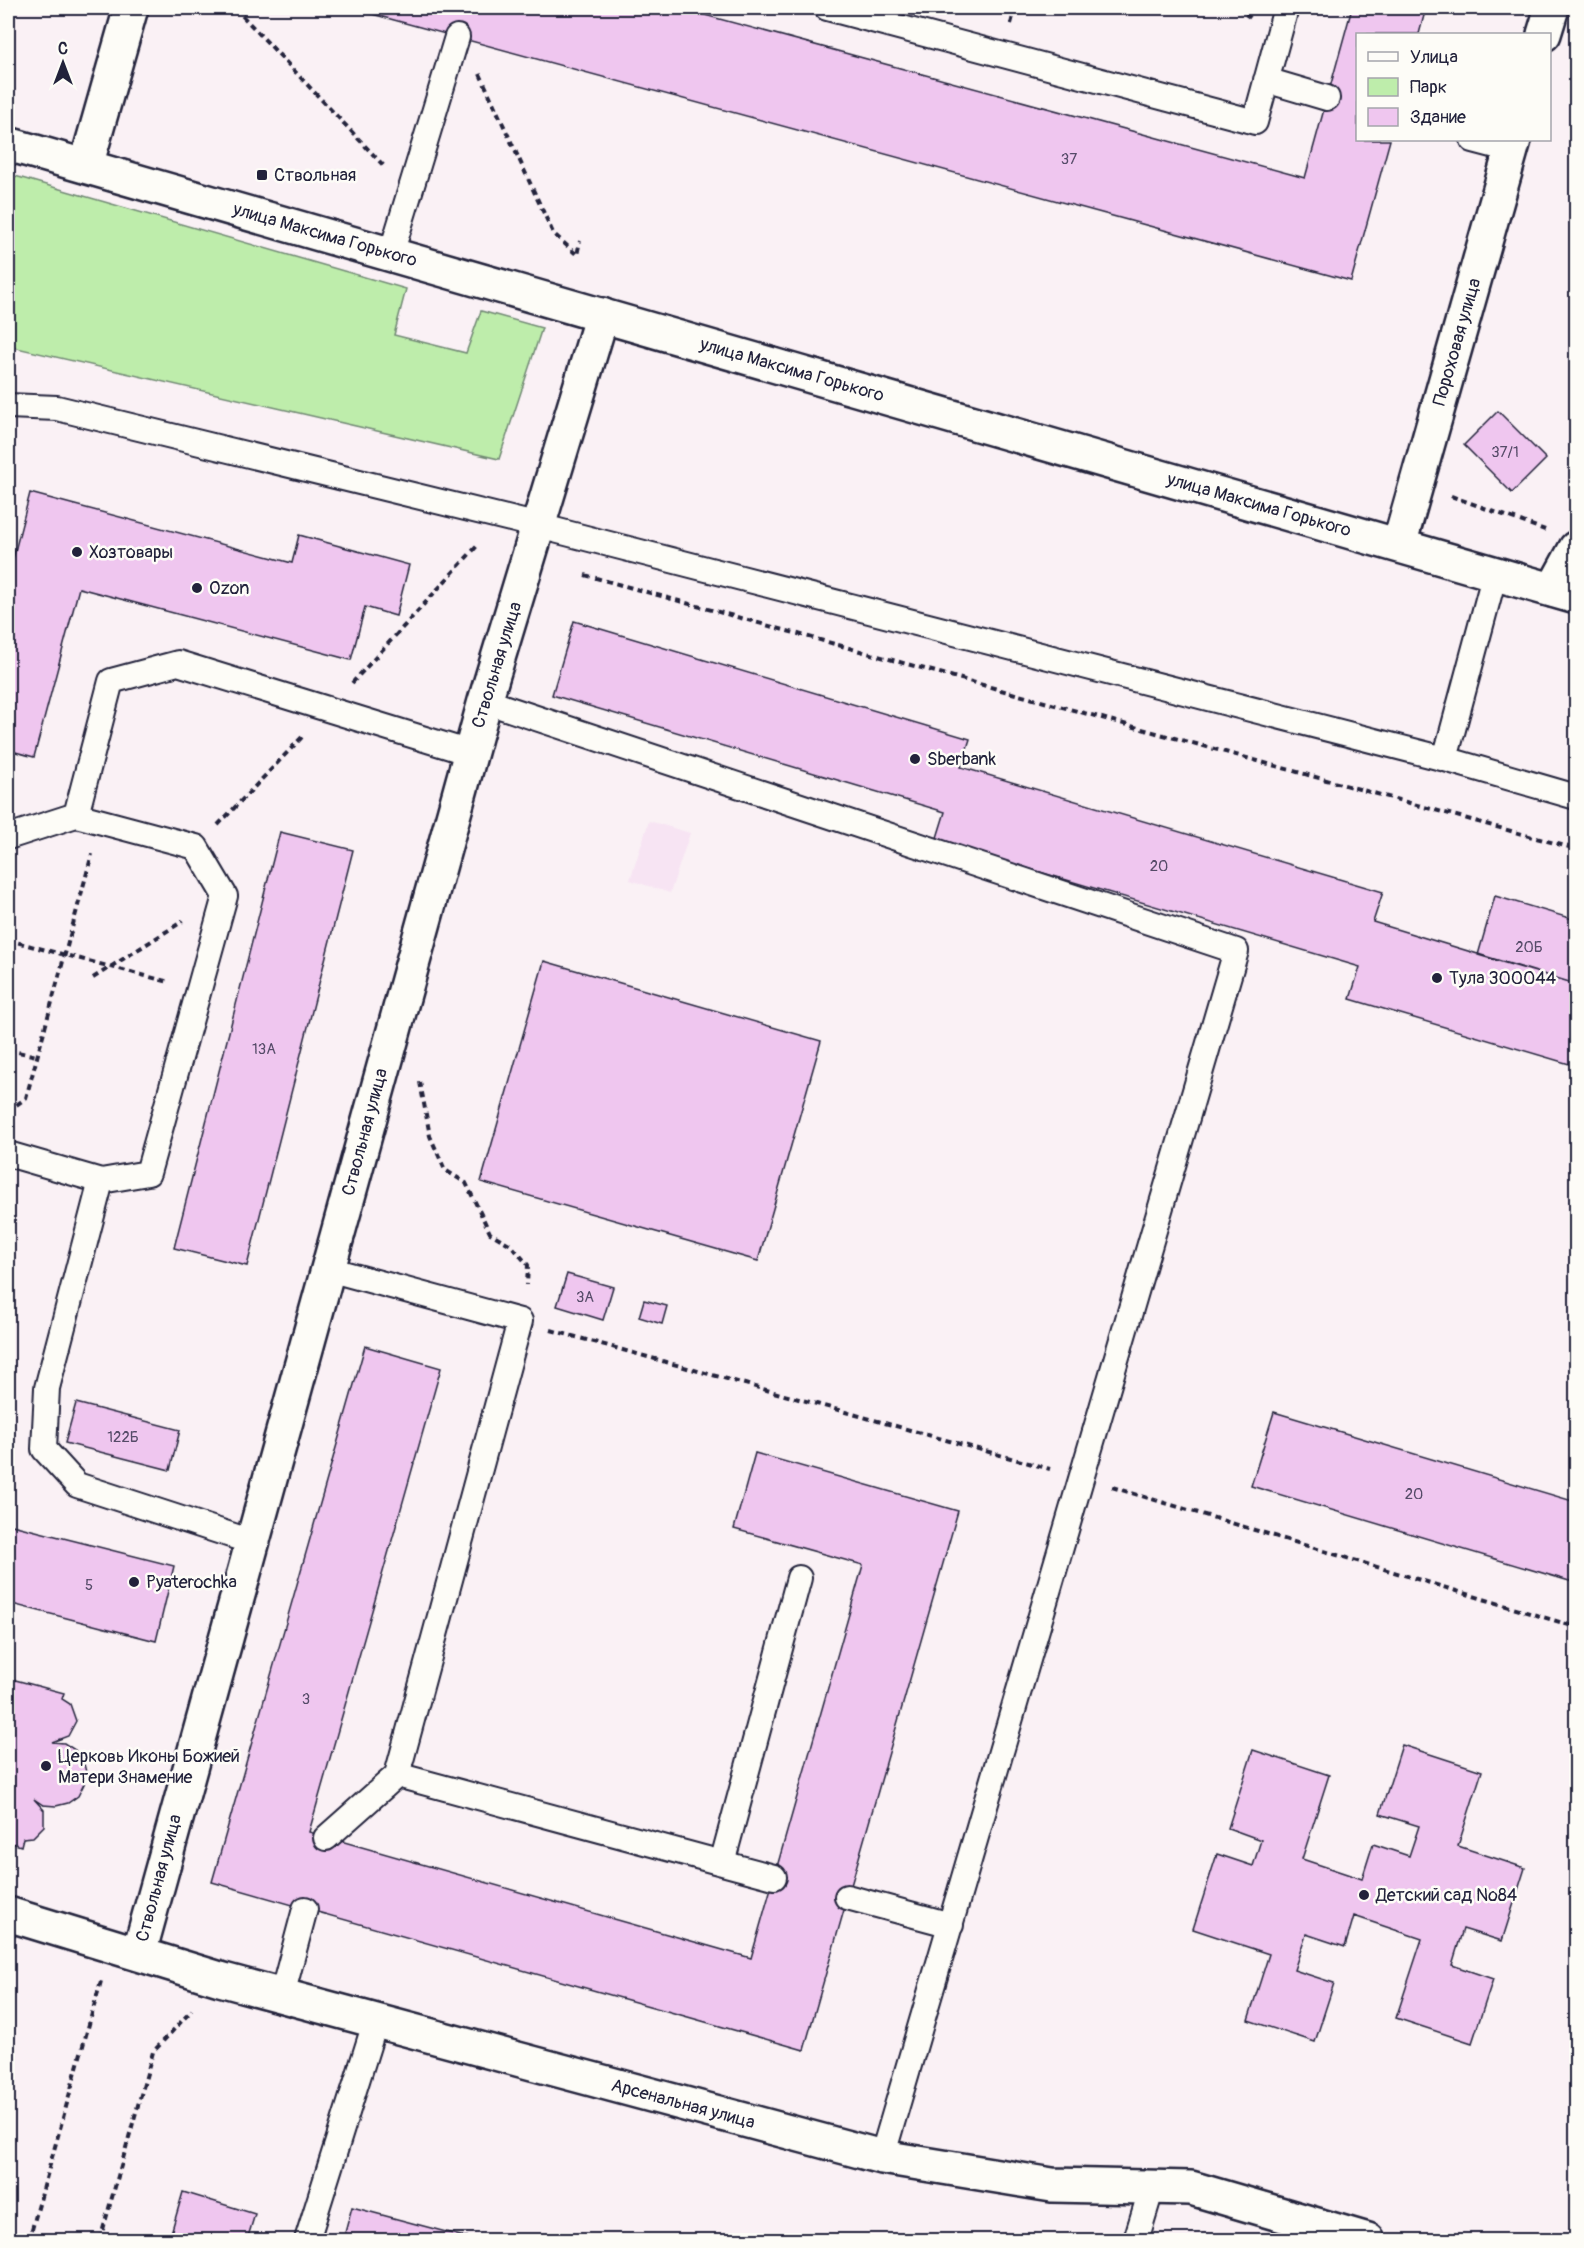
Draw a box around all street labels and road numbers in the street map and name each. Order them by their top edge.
street label: улица Максима Горького [229,197,420,272]
street label: Пороховая улица [1428,276,1486,408]
street label: улица Максима Горького [696,332,887,407]
street label: улица Максима Горького [1163,467,1354,542]
street label: Ствольная улица [467,599,527,731]
street label: Ствольная улица [337,1066,393,1198]
street label: Ствольная улица [131,1812,187,1944]
street label: Арсенальная улица [609,2074,757,2134]

